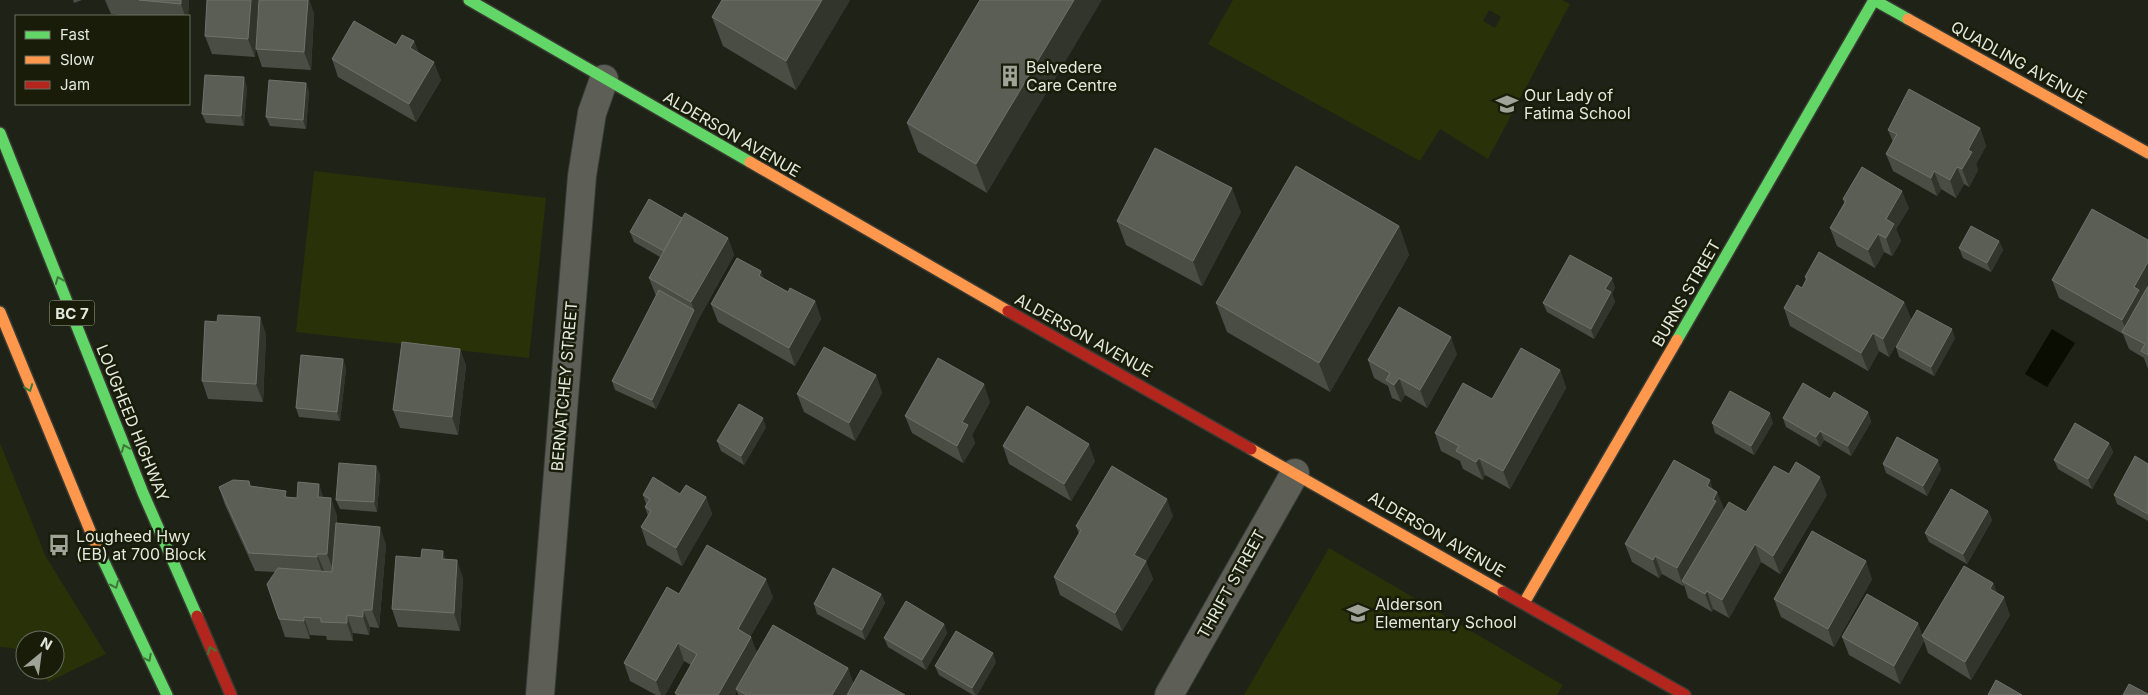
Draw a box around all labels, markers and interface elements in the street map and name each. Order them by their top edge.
legend [15,15,190,105]
street label: QUADLING AVENUE [1947,16,2091,108]
text: Fast [60,25,90,44]
text: Slow [60,50,94,69]
place label: Belvedere Care Centre [1026,57,1117,95]
building icon: Belvedere Care Centre [997,63,1023,89]
text: Jam [60,75,90,94]
place label: Our Lady of Fatima School [1524,85,1631,123]
street label: ALDERSON AVENUE [660,87,804,181]
school or university icon: Our Lady of Fatima School [1494,91,1520,117]
street label: BURNS STREET [1647,236,1725,350]
one-way arrow [55,277,65,285]
street label: ALDERSON AVENUE [1011,289,1157,381]
road number: BC 7 [50,300,94,326]
street label: BERNATCHEY STREET [547,300,581,472]
street label: LOUGHEED HIGHWAY [92,342,174,504]
one-way arrow [23,383,34,392]
one-way arrow [121,444,132,453]
street label: ALDERSON AVENUE [1365,487,1509,581]
place label: Lougheed Hwy (EB) at 700 Block [76,526,207,564]
street label: THRIFT STREET [1193,526,1269,642]
bus stop icon: Lougheed Hwy (EB) at 700 Block [46,532,72,558]
one-way arrow [109,580,119,589]
place label: Alderson Elementary School [1375,594,1517,632]
school or university icon: Alderson Elementary School [1345,600,1371,626]
north arrow [15,630,65,680]
text: N [38,633,55,653]
one-way arrow [207,646,217,655]
one-way arrow [142,653,152,662]

